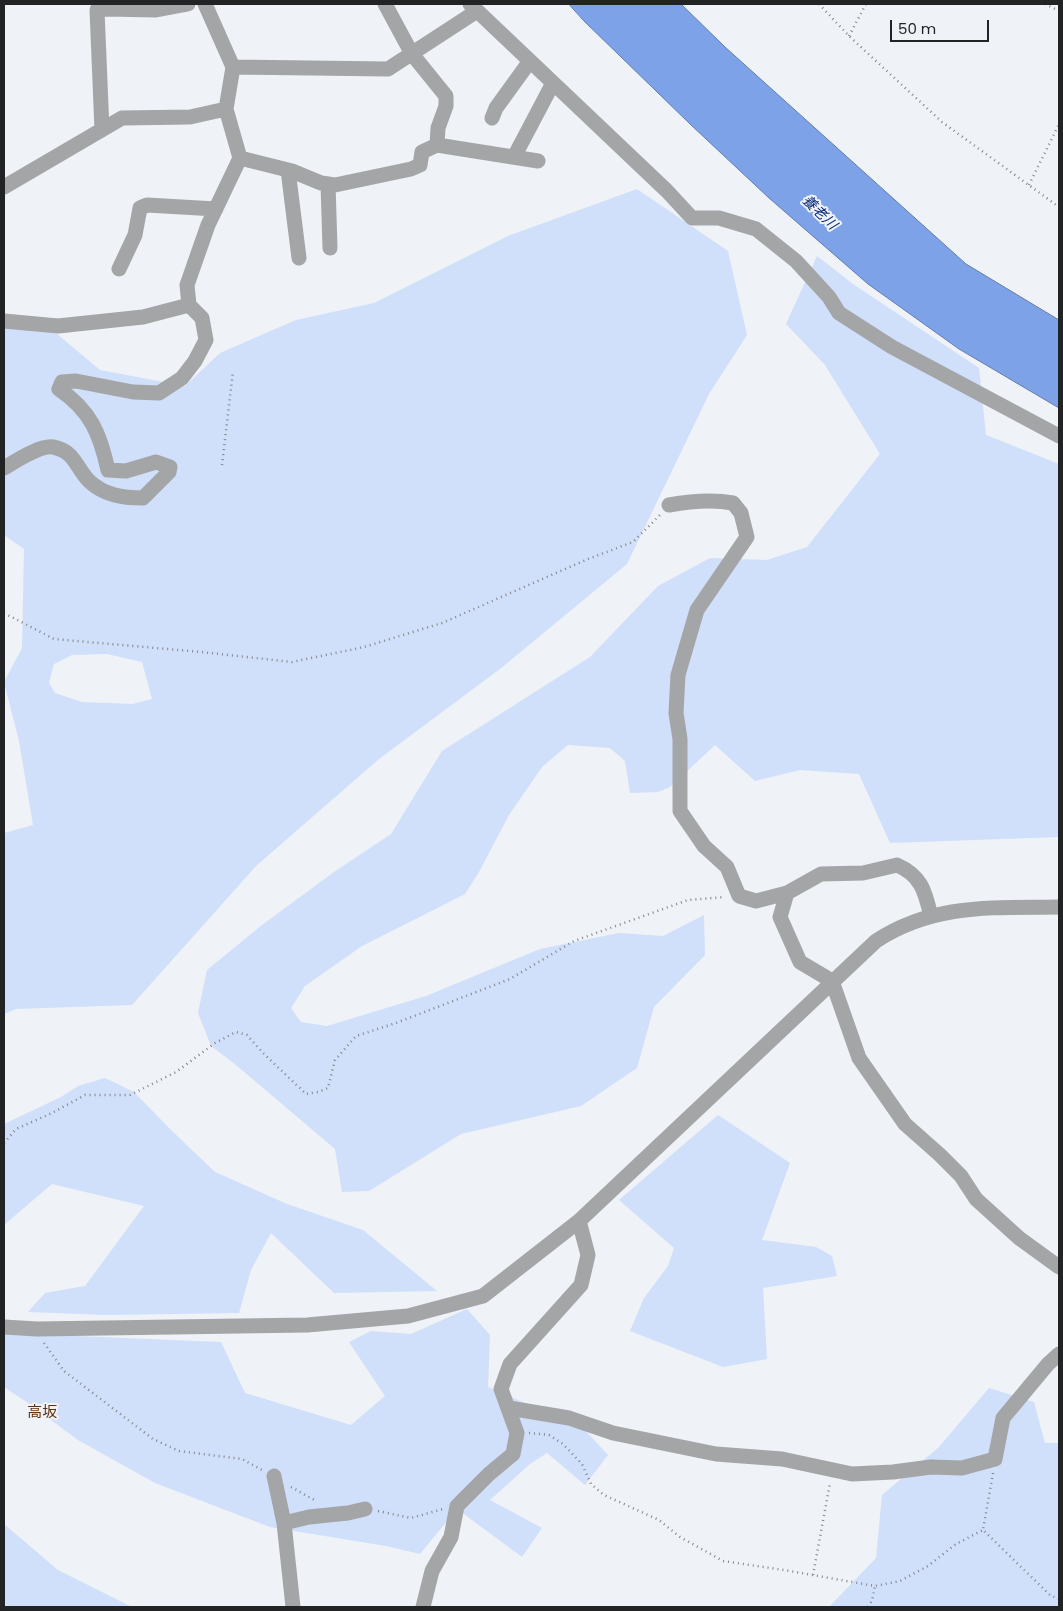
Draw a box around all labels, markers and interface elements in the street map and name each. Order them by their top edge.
scale bar [893,10,992,42]
text: 50 m [898,18,936,39]
water label: 養老川 [798,192,840,234]
district label: 高坂 [27,1404,57,1422]

